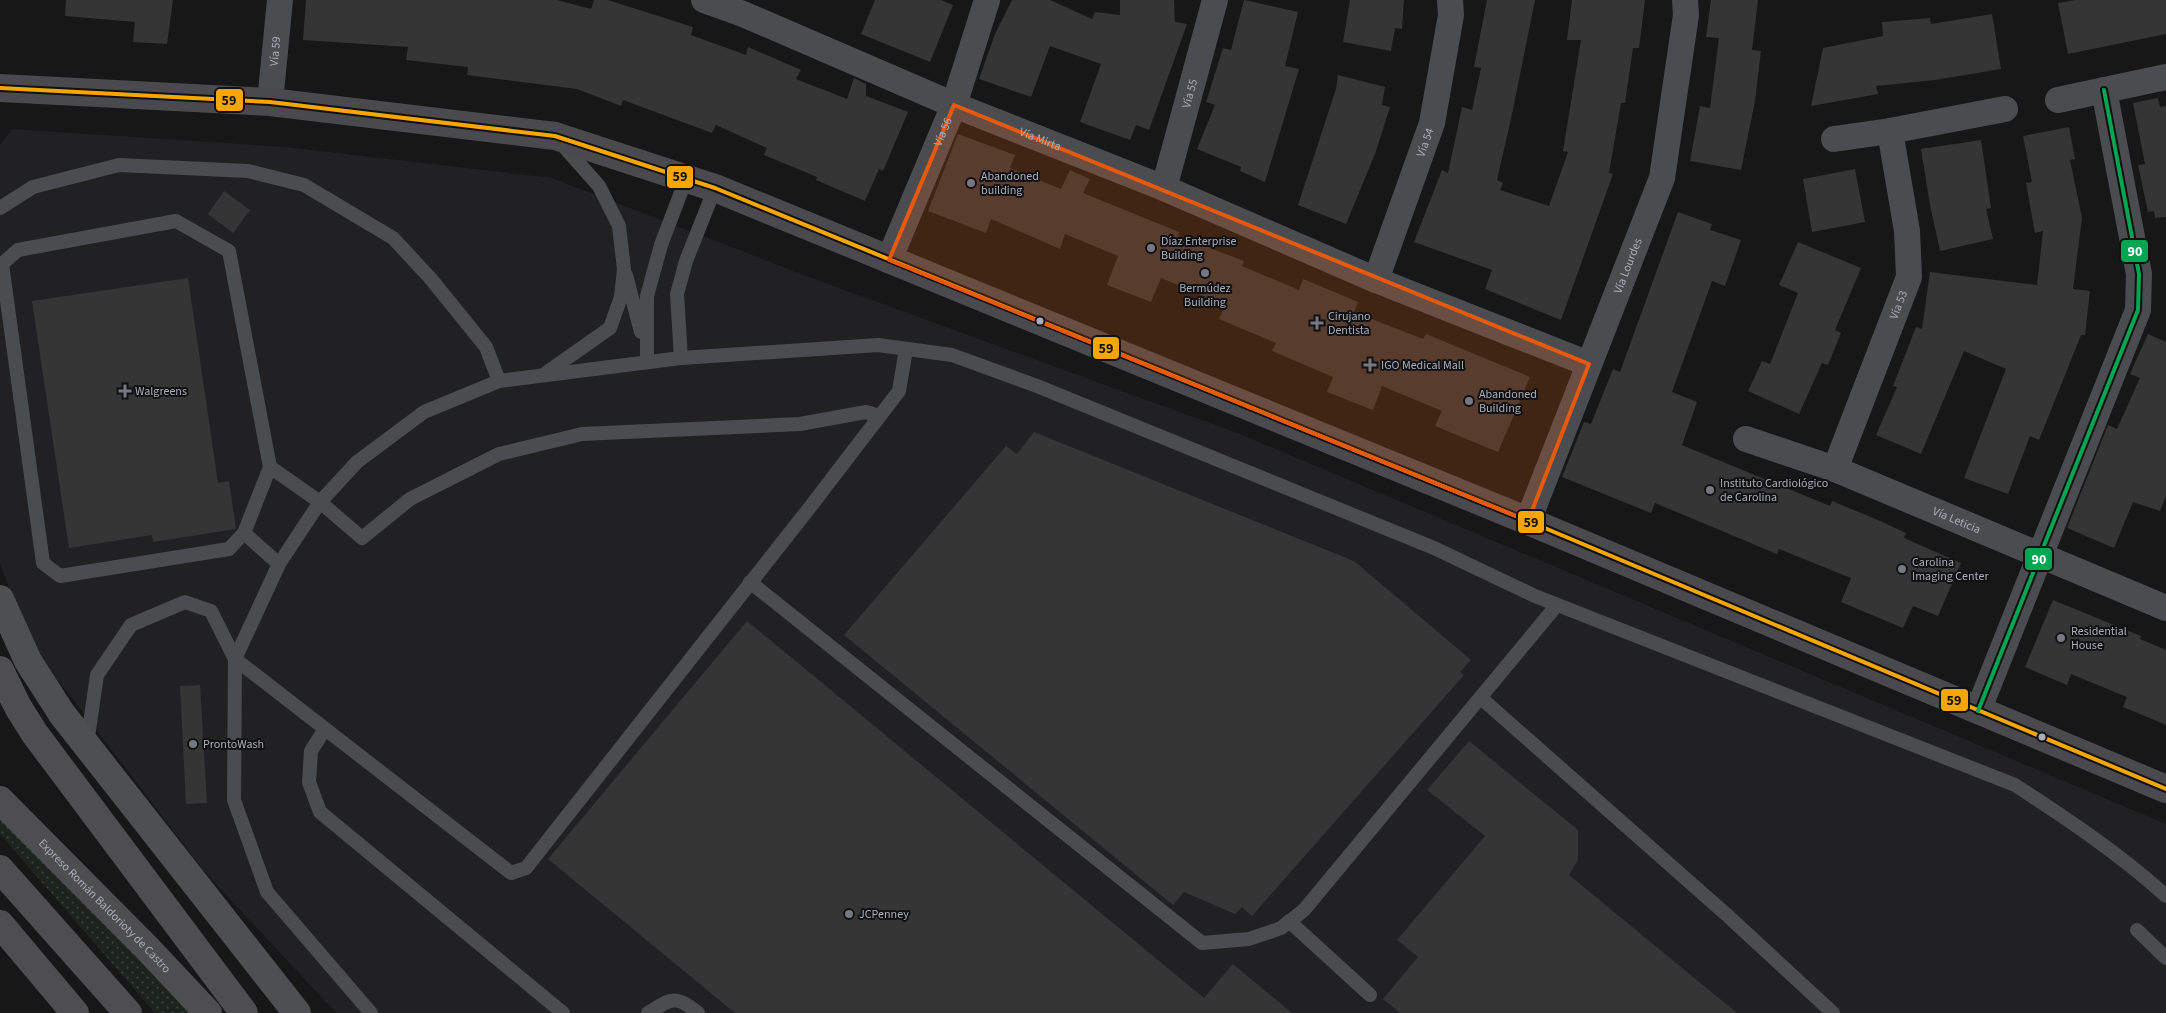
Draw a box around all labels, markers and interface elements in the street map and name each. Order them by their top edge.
street label: Vía 59 [266,36,285,67]
street label: Vía 55 [1178,77,1202,110]
line badge: 59 [215,88,244,112]
text: 59 [222,91,236,111]
street label: Vía 56 [930,115,957,149]
street label: Vía Mirta [1017,124,1063,155]
street label: Vía 54 [1413,126,1439,159]
line badge: 59 [666,165,694,189]
text: 59 [673,167,687,187]
place label: Abandoned building [981,168,1039,199]
marker: Abandoned building [965,177,977,189]
place label: Díaz Enterprise Building [1161,233,1237,264]
street label: Vía Lourdes [1610,236,1647,296]
line badge: 90 [2120,239,2149,263]
marker: Díaz Enterprise Building [1145,242,1157,254]
text: 90 [2128,242,2142,262]
marker: Bermúdez Building [1199,267,1211,279]
place label: Bermúdez Building [1179,280,1231,311]
street label: Vía 53 [1885,288,1912,322]
place label: Cirujano Dentista [1328,308,1371,339]
unlabelled marker [1035,316,1045,326]
marker: Cirujano Dentista [1310,316,1324,330]
line badge: 59 [1092,336,1120,360]
text: 59 [1099,339,1113,359]
place label: IGO Medical Mall [1381,357,1464,374]
marker: IGO Medical Mall [1363,358,1377,372]
place label: Walgreens [135,383,187,400]
marker: Walgreens [119,385,131,397]
place label: Abandoned Building [1479,386,1537,417]
marker: Abandoned Building [1463,395,1475,407]
place label: Instituto Cardiológico de Carolina [1720,475,1828,506]
marker: Instituto Cardiológico de Carolina [1704,484,1716,496]
street label: Vía Leticia [1930,503,1983,538]
line badge: 59 [1517,510,1545,534]
text: 59 [1524,513,1538,533]
line badge: 90 [2024,547,2053,571]
text: 90 [2032,550,2046,570]
place label: Carolina Imaging Center [1912,554,1989,585]
marker: Carolina Imaging Center [1896,563,1908,575]
place label: Residential House [2071,623,2127,654]
marker: Residential House [2055,632,2067,644]
line badge: 59 [1940,688,1969,712]
text: 59 [1947,691,1961,711]
unlabelled marker [2037,732,2047,742]
place label: ProntoWash [203,736,264,753]
marker: ProntoWash [187,738,199,750]
street label: Expreso Román Baldorioty de Castro [34,835,174,977]
place label: JCPenney [859,906,909,923]
marker: JCPenney [843,908,855,920]

